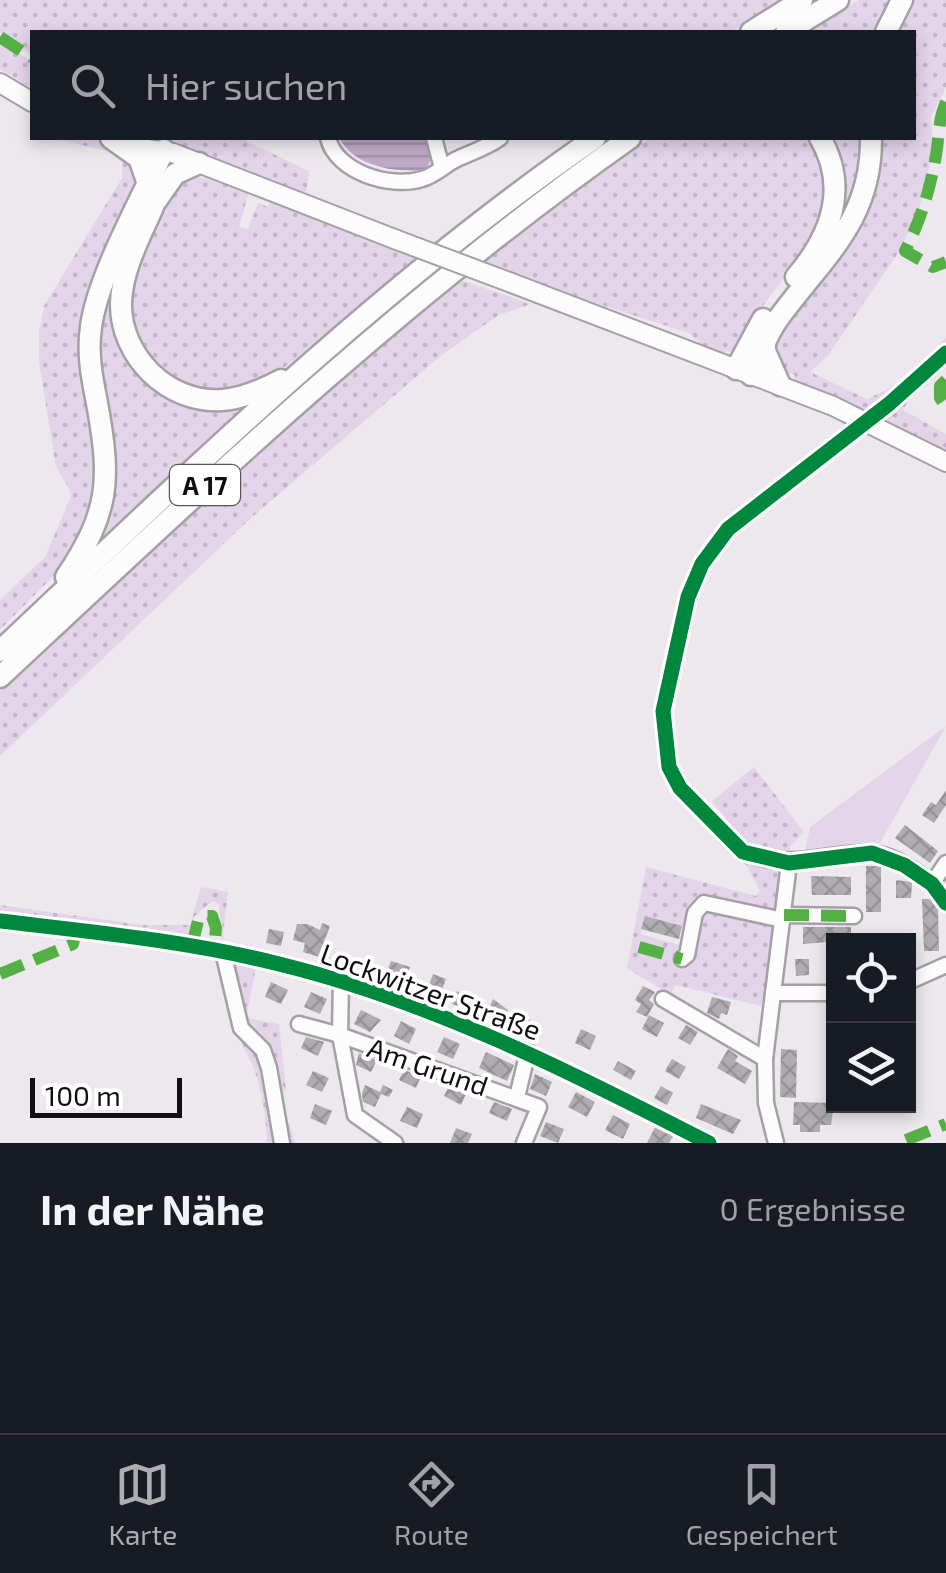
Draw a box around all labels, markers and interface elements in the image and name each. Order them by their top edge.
search box [30,30,916,140]
icon: search [65,58,120,113]
text: Hier suchen [145,62,347,108]
road number: A 17 [170,465,240,505]
map controls [826,933,916,1113]
button: locate [826,933,916,1023]
street label: Lockwitzer Straße [316,935,546,1047]
button: layers [826,1023,916,1113]
street label: Am Grund [363,1030,493,1102]
scale bar [30,1073,182,1118]
text: 100 m [45,1078,121,1112]
text: In der Nähe [40,1183,265,1233]
text: 0 Ergebnisse [720,1189,906,1227]
tab: Karte [108,1457,177,1551]
tab: Route [394,1457,469,1551]
tab: Gespeichert [686,1457,838,1551]

